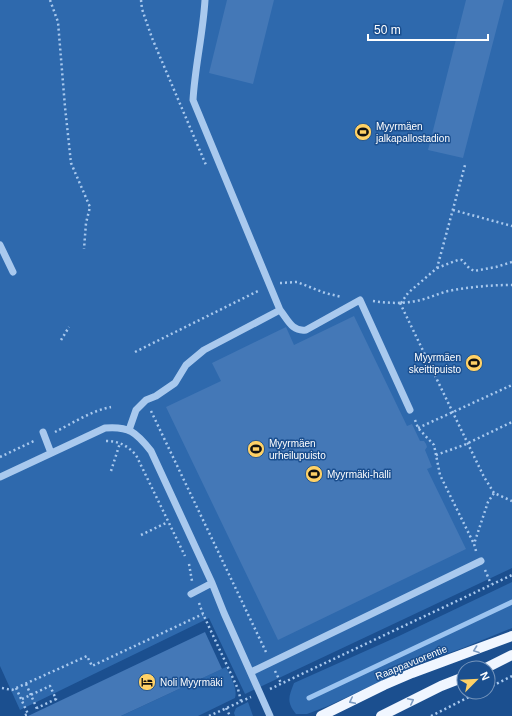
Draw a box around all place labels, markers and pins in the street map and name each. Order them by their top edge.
place label: Myyrmäen jalkapallostadion [375,121,450,144]
sports icon: Myyrmäen jalkapallostadion [353,122,373,142]
place label: Myyrmäen skeittipuisto [409,352,461,375]
sports icon: Myyrmäen skeittipuisto [464,353,484,373]
place label: Myyrmäen urheilupuisto [269,438,326,461]
sports icon: Myyrmäen urheilupuisto [246,439,266,459]
sports icon: Myyrmäki-halli [304,464,324,484]
place label: Myyrmäki-halli [327,469,391,480]
hotel icon: Noli Myyrmäki [137,672,157,692]
place label: Noli Myyrmäki [160,677,223,688]

